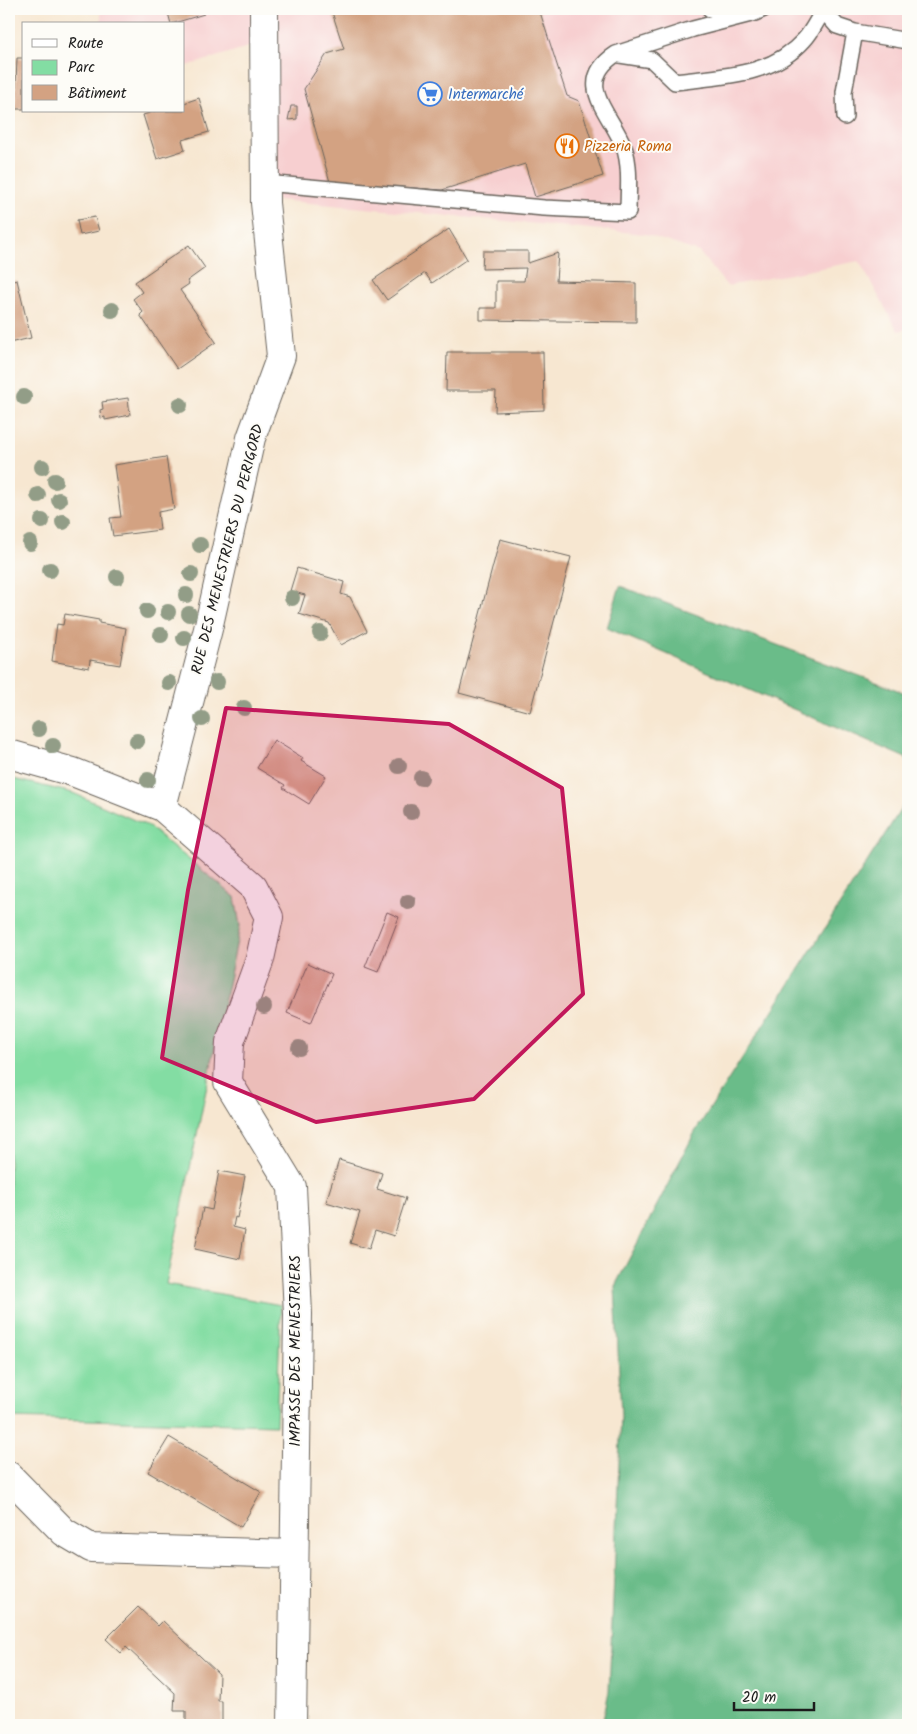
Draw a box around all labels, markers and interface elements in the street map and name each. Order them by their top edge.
legend [22,22,185,112]
text: Route [68,32,104,56]
text: Parc [68,56,95,80]
supermarket icon: Intermarché [417,81,443,107]
text: Bâtiment [68,82,127,106]
place label: Intermarché [448,83,525,107]
restaurant icon: Pizzeria Roma [554,133,580,159]
place label: Pizzeria Roma [584,135,672,159]
street label: RUE DES MENESTRIERS DU PERIGORD [185,421,271,677]
street label: IMPASSE DES MENESTRIERS [284,1255,308,1447]
scale bar [734,1679,814,1711]
text: 20 m [742,1686,776,1710]

